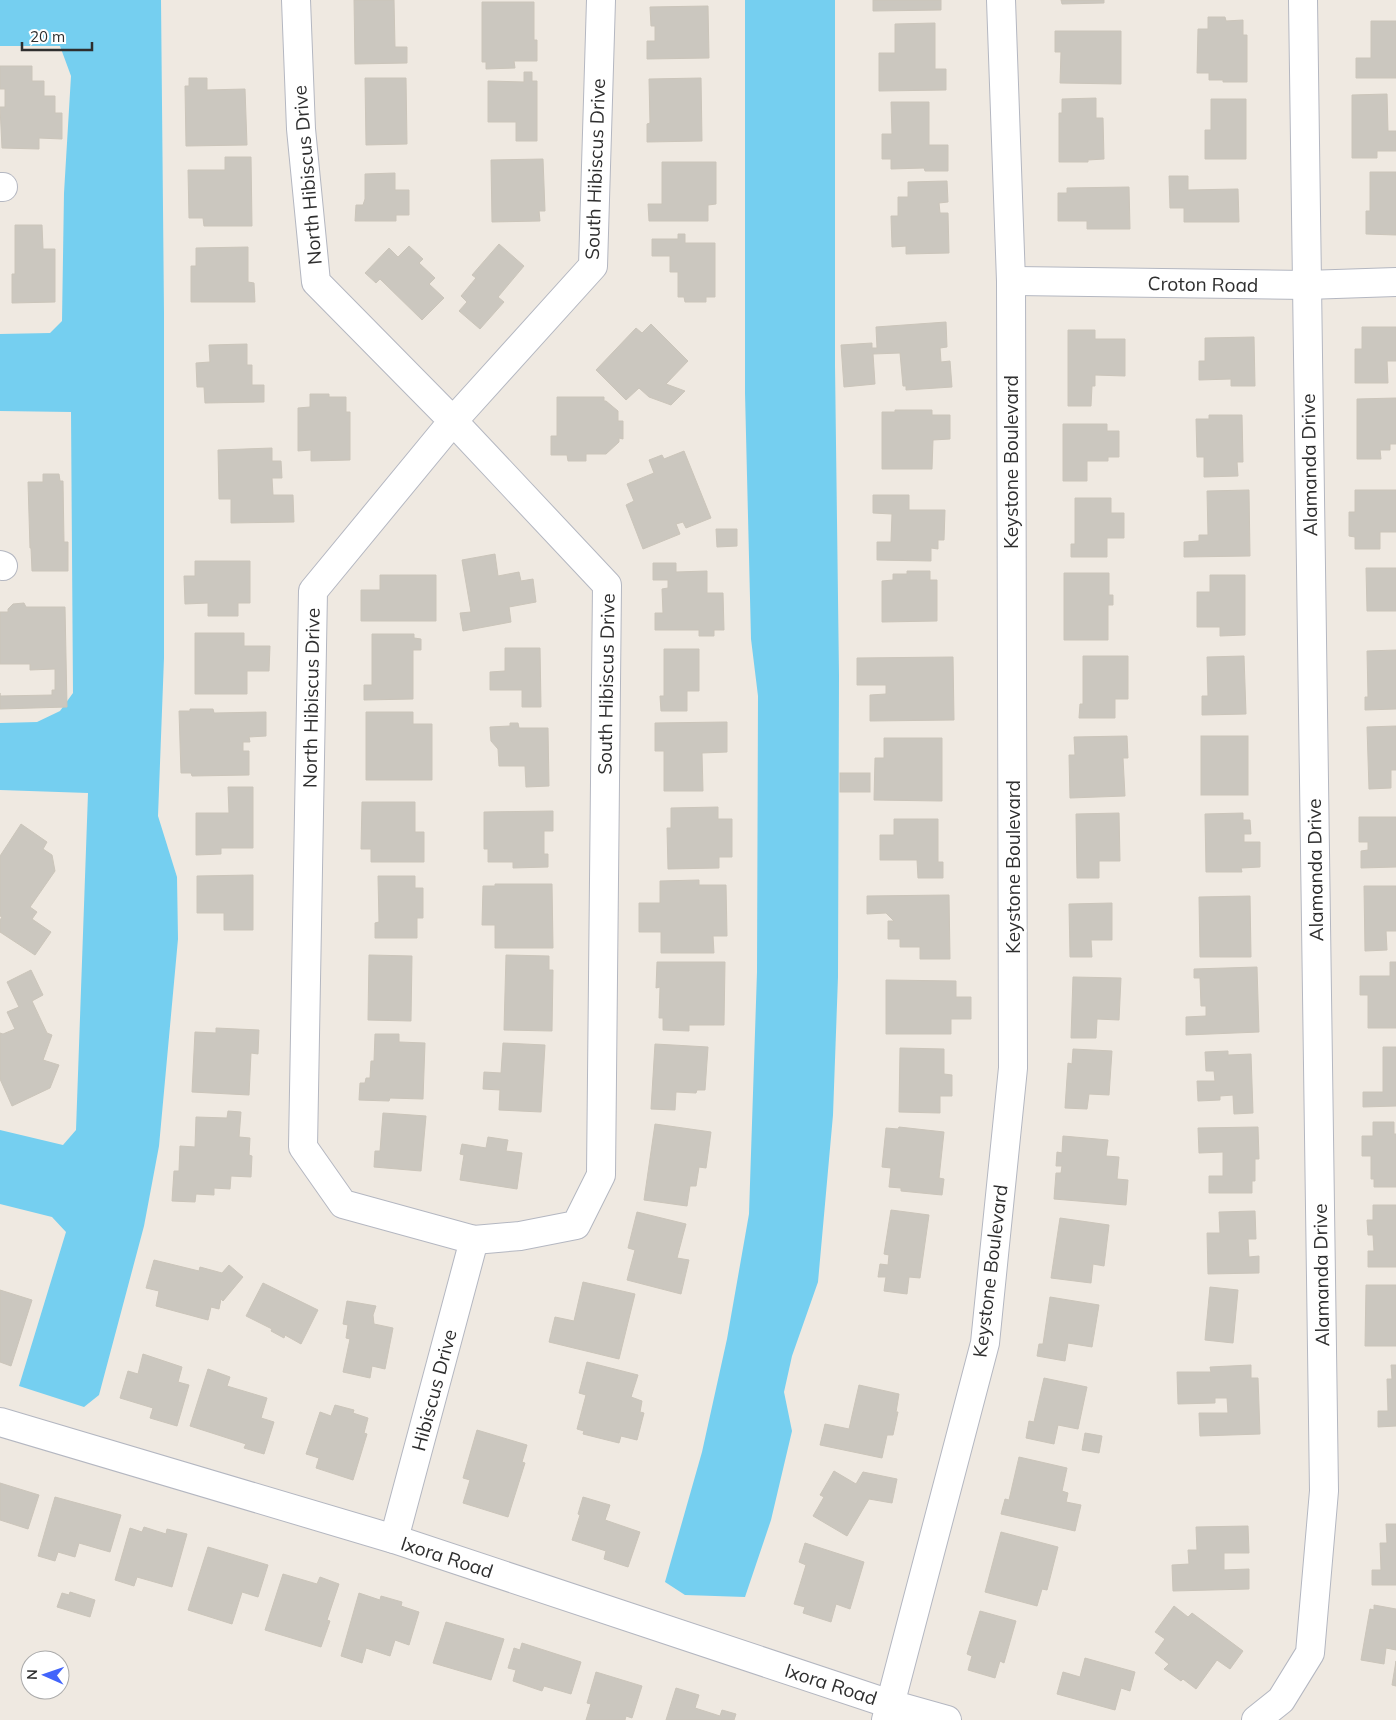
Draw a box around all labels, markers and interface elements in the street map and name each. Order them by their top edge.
scale bar [22,20,92,52]
text: 20 m [30,27,65,46]
street label: South Hibiscus Drive [580,78,610,260]
street label: North Hibiscus Drive [287,84,327,266]
street label: Croton Road [1147,271,1259,297]
street label: Keystone Boulevard [999,375,1023,549]
street label: Alamanda Drive [1296,393,1322,537]
street label: South Hibiscus Drive [592,593,620,775]
street label: North Hibiscus Drive [297,608,325,788]
street label: Keystone Boulevard [1001,780,1025,954]
street label: Alamanda Drive [1302,798,1328,942]
street label: Keystone Boulevard [967,1183,1013,1359]
street label: Alamanda Drive [1308,1203,1334,1347]
street label: Hibiscus Drive [406,1326,462,1454]
street label: Ixora Road [398,1531,496,1583]
north arrow [20,1650,70,1700]
street label: Ixora Road [782,1658,880,1710]
text: N [23,1669,41,1680]

